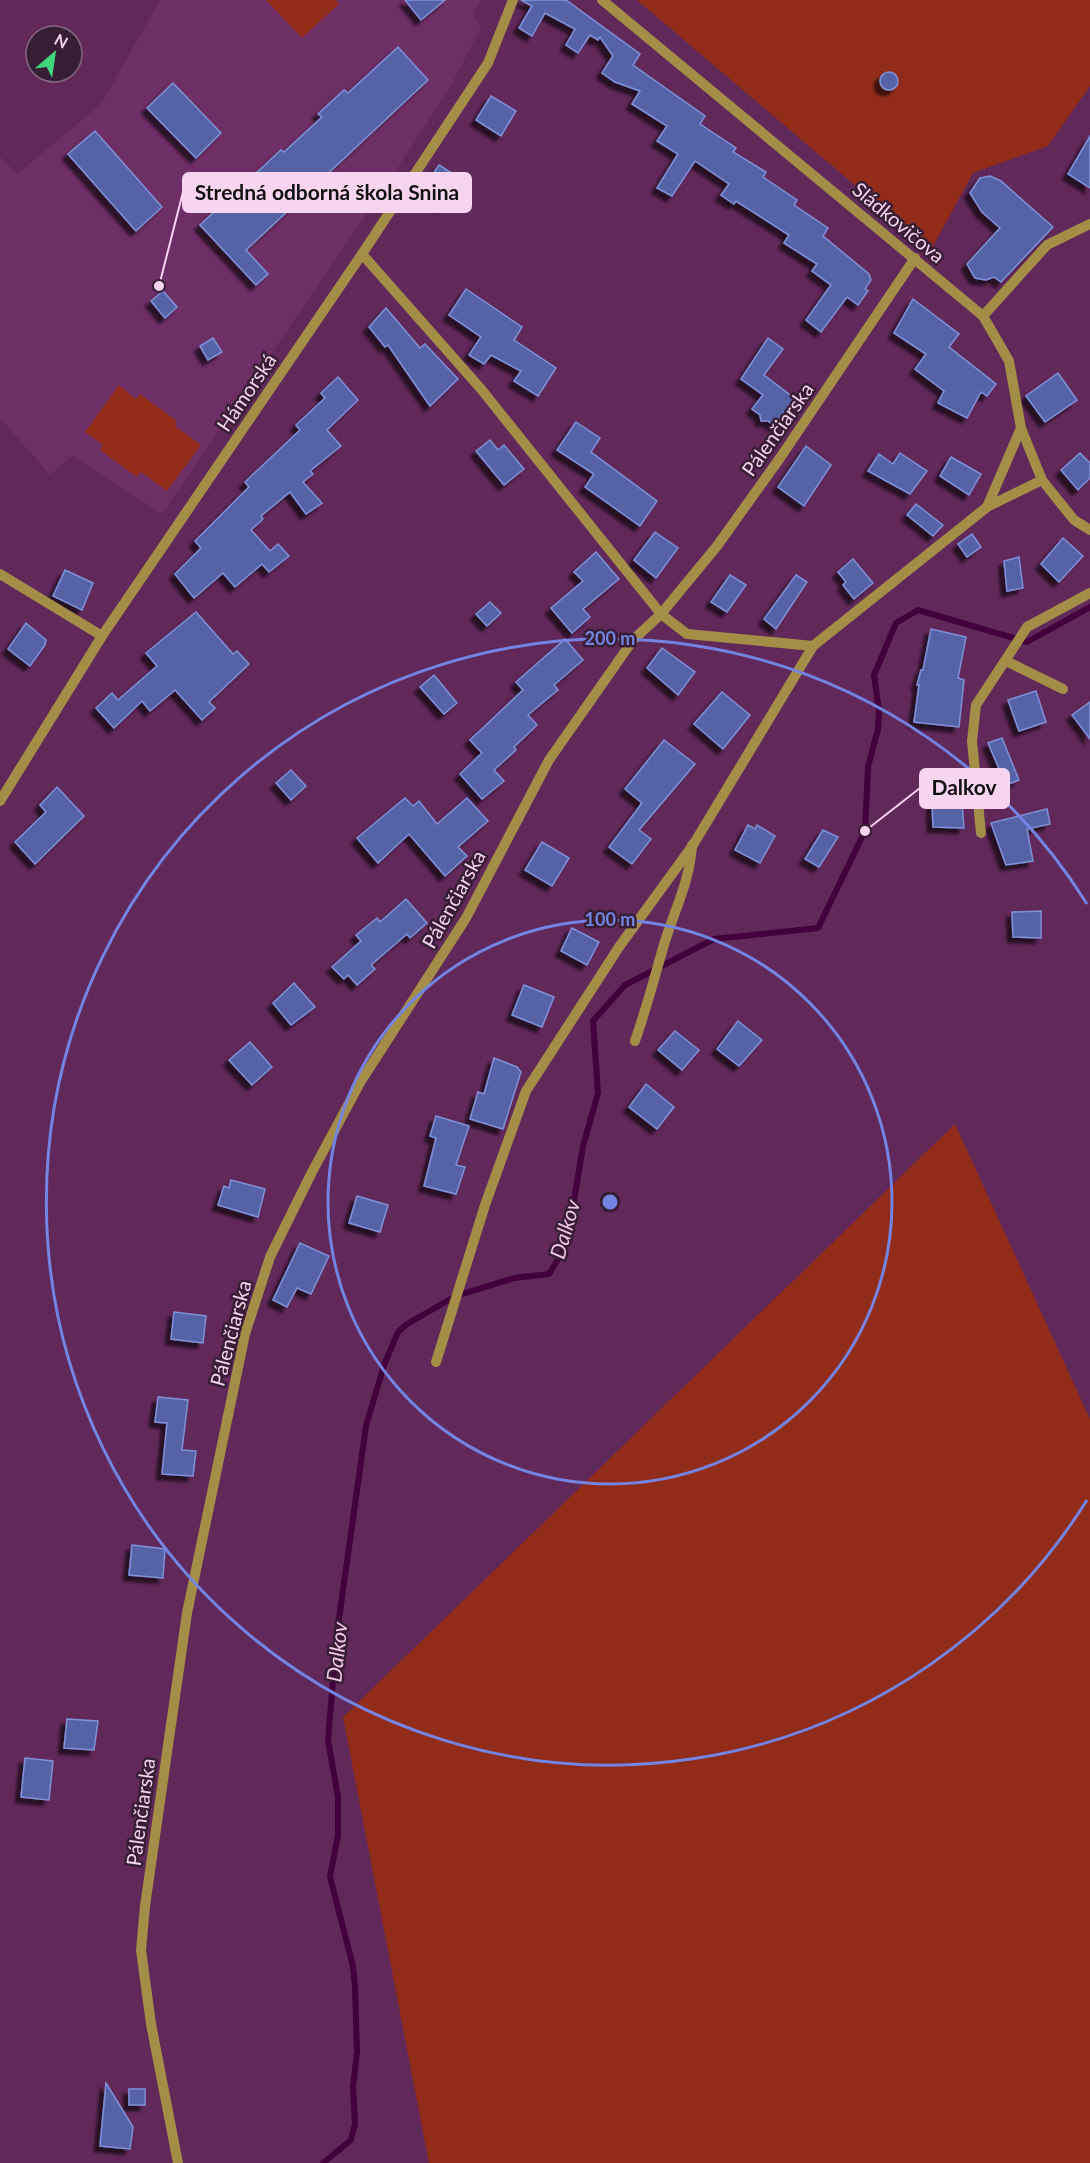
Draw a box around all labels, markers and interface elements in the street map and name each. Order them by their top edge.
north arrow [24,24,84,84]
text: N [52,29,72,52]
callout: Stredná odborná škola Snina [183,173,471,212]
street label: Sládkovičova [848,177,950,267]
text: Stredná odborná škola Snina [195,179,459,204]
street label: Hámorská [211,349,281,435]
street label: Pálenčiarska [736,378,818,480]
text: 200 m [585,627,635,649]
callout: Dalkov [920,769,1009,808]
text: Dalkov [931,774,997,799]
street label: Pálenčiarska [416,846,490,952]
text: 100 m [585,908,635,930]
centre of rings [600,1192,620,1212]
water label: Dalkov [544,1196,585,1261]
street label: Pálenčiarska [204,1278,256,1388]
water label: Dalkov [320,1620,352,1683]
street label: Pálenčiarska [121,1757,159,1867]

